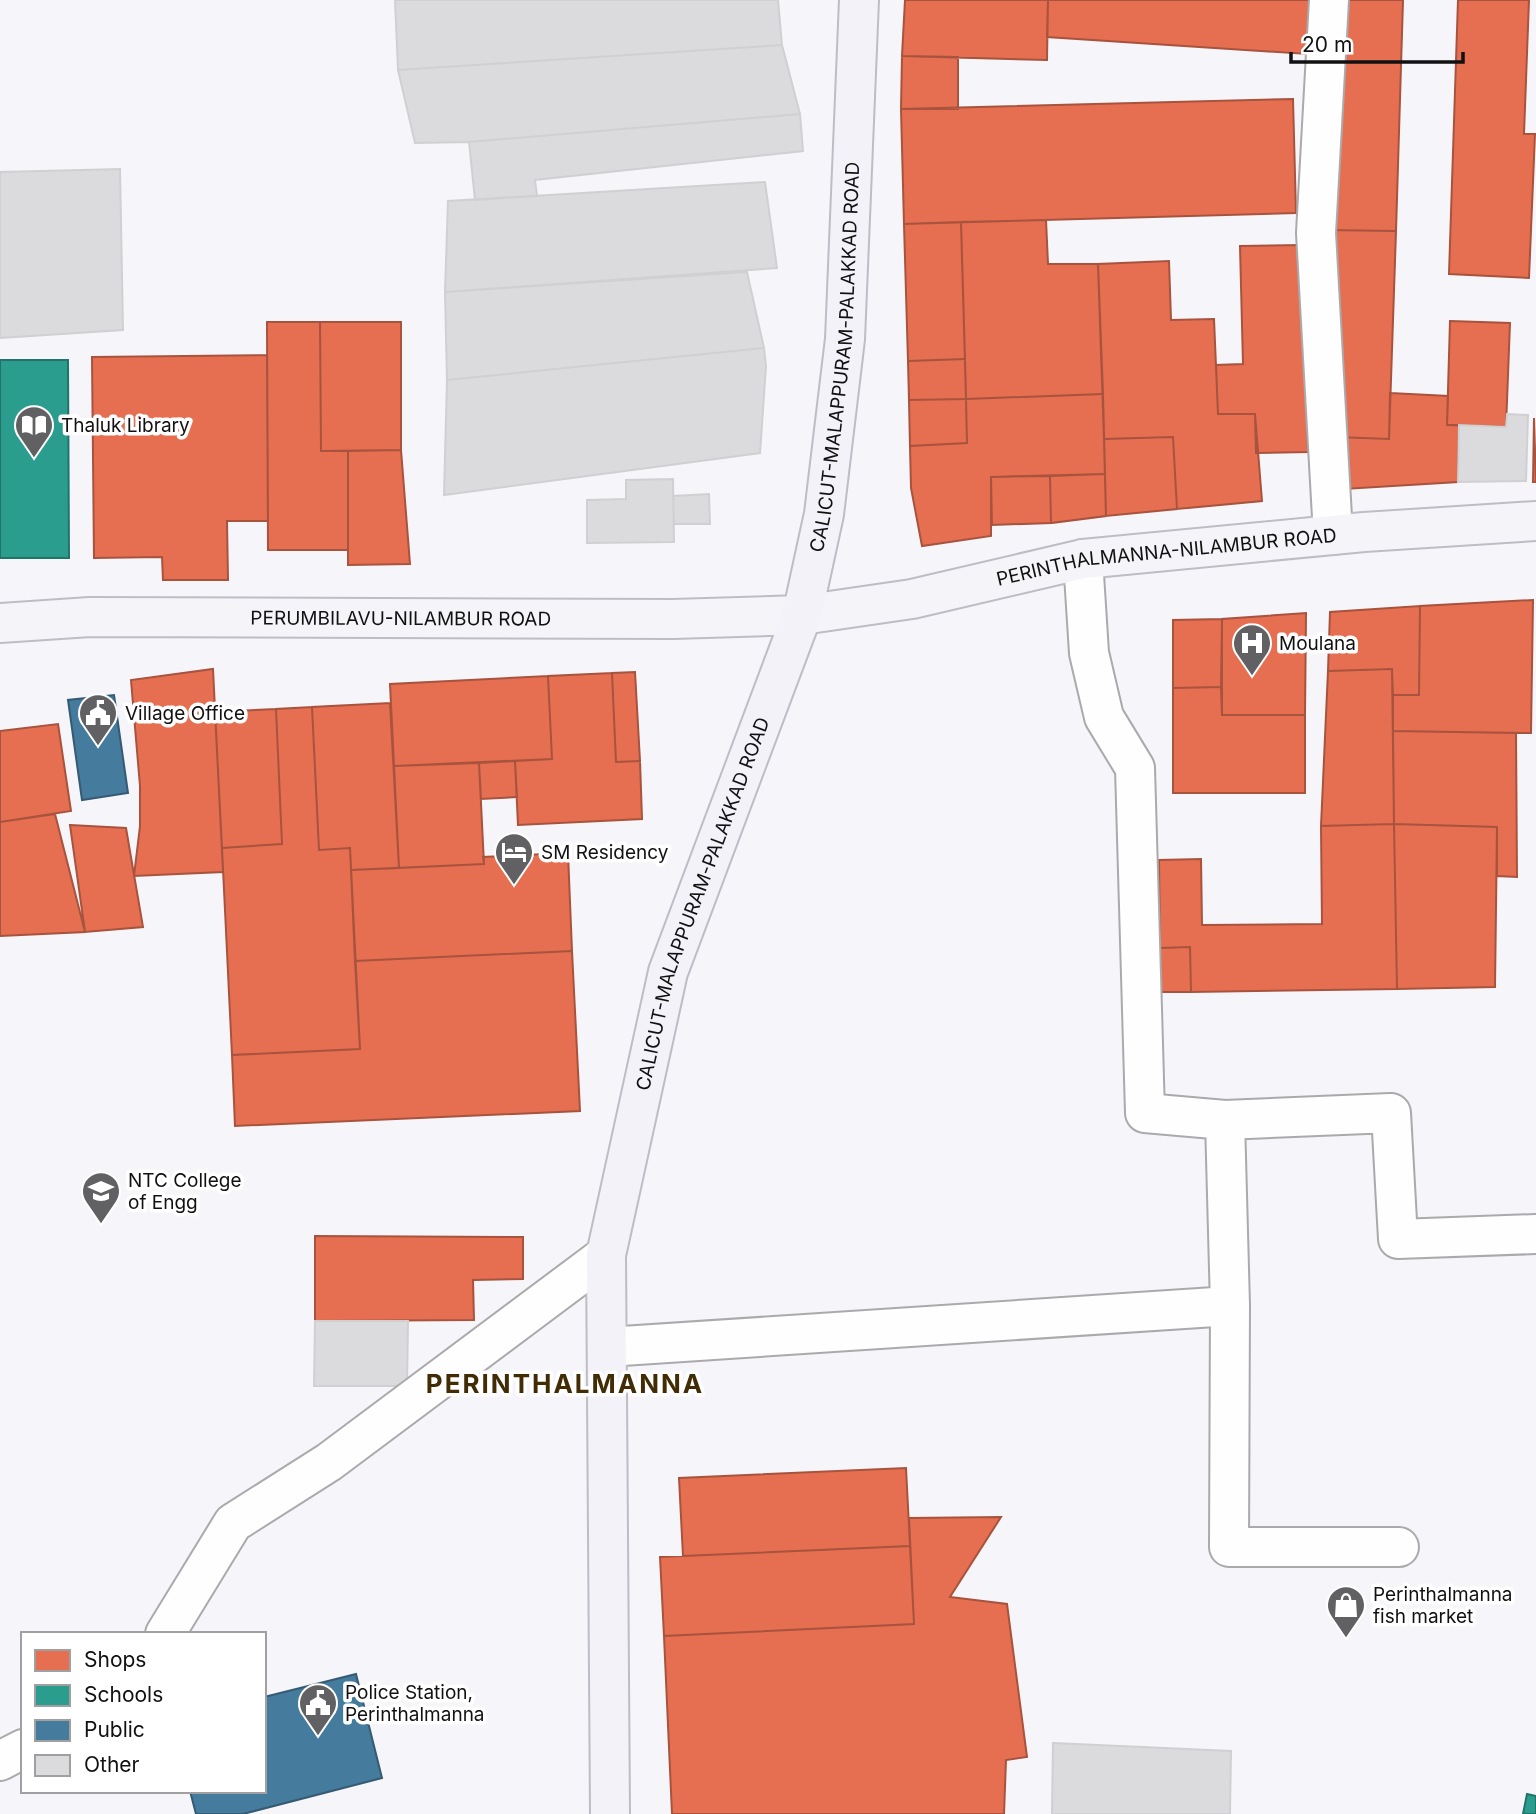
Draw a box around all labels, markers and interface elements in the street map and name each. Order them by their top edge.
scale bar [1291,21,1462,65]
text: 20 m [1302,32,1352,57]
street label: CALICUT-MALAPPURAM-PALAKKAD ROAD [805,161,864,554]
library icon: Thaluk Library [13,404,55,459]
place label: Thaluk Library [61,414,190,437]
street label: PERINTHALMANNA-NILAMBUR ROAD [994,524,1338,591]
street label: PERUMBILAVU-NILAMBUR ROAD [250,607,551,631]
hospital icon: Moulana [1231,622,1273,677]
place label: Moulana [1279,632,1356,655]
public building icon: Village Office [77,692,119,747]
place label: Village Office [125,702,245,725]
street label: CALICUT-MALAPPURAM-PALAKKAD ROAD [631,714,775,1093]
hotel icon: SM Residency [493,831,535,886]
place label: SM Residency [541,841,669,864]
place label: NTC College of Engg [128,1169,242,1214]
school or university icon: NTC College of Engg [80,1170,122,1225]
district label: PERINTHALMANNA [426,1368,704,1399]
place label: Perinthalmanna fish market [1373,1583,1513,1628]
shop icon: Perinthalmanna fish market [1325,1584,1367,1639]
legend [21,1632,266,1793]
text: Shops [84,1647,146,1672]
place label: Police Station, Perinthalmanna [345,1681,485,1726]
text: Schools [84,1682,163,1707]
public building icon: Police Station, Perinthalmanna [297,1682,339,1737]
text: Public [84,1717,145,1742]
text: Other [84,1752,140,1777]

